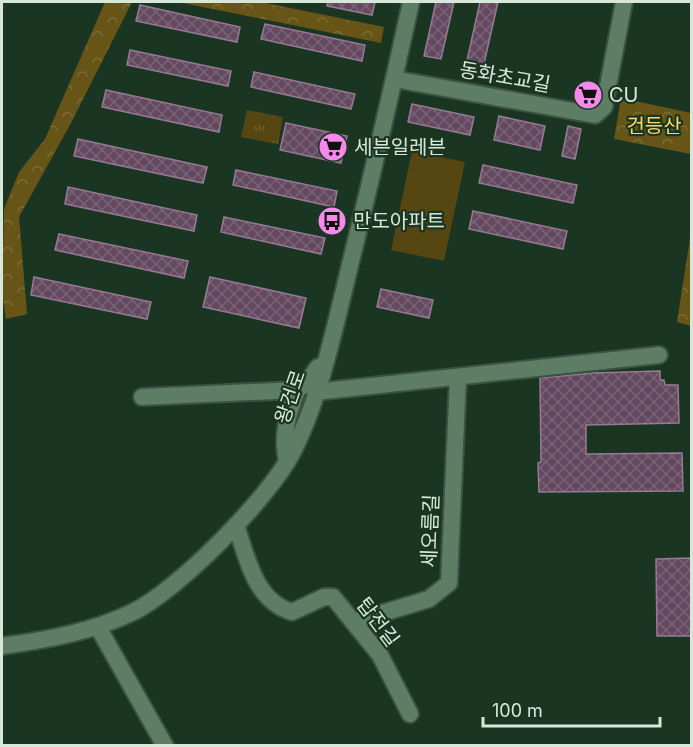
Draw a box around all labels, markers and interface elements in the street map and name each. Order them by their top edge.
street label: 동화초교길 [458,57,552,97]
supermarket icon: CU [572,79,604,111]
place label: CU [609,83,639,107]
park label: 건등산 [626,114,682,138]
supermarket icon: 세븐일레븐 [317,131,349,163]
place label: 세븐일레븐 [354,135,446,159]
bus stop icon: 만도아파트 [316,205,348,237]
place label: 만도아파트 [353,209,445,233]
street label: 왕건로 [270,367,310,427]
street label: 세오름길 [417,494,443,568]
street label: 탑전길 [352,593,404,651]
scale bar [483,690,660,728]
text: 100 m [492,700,543,721]

